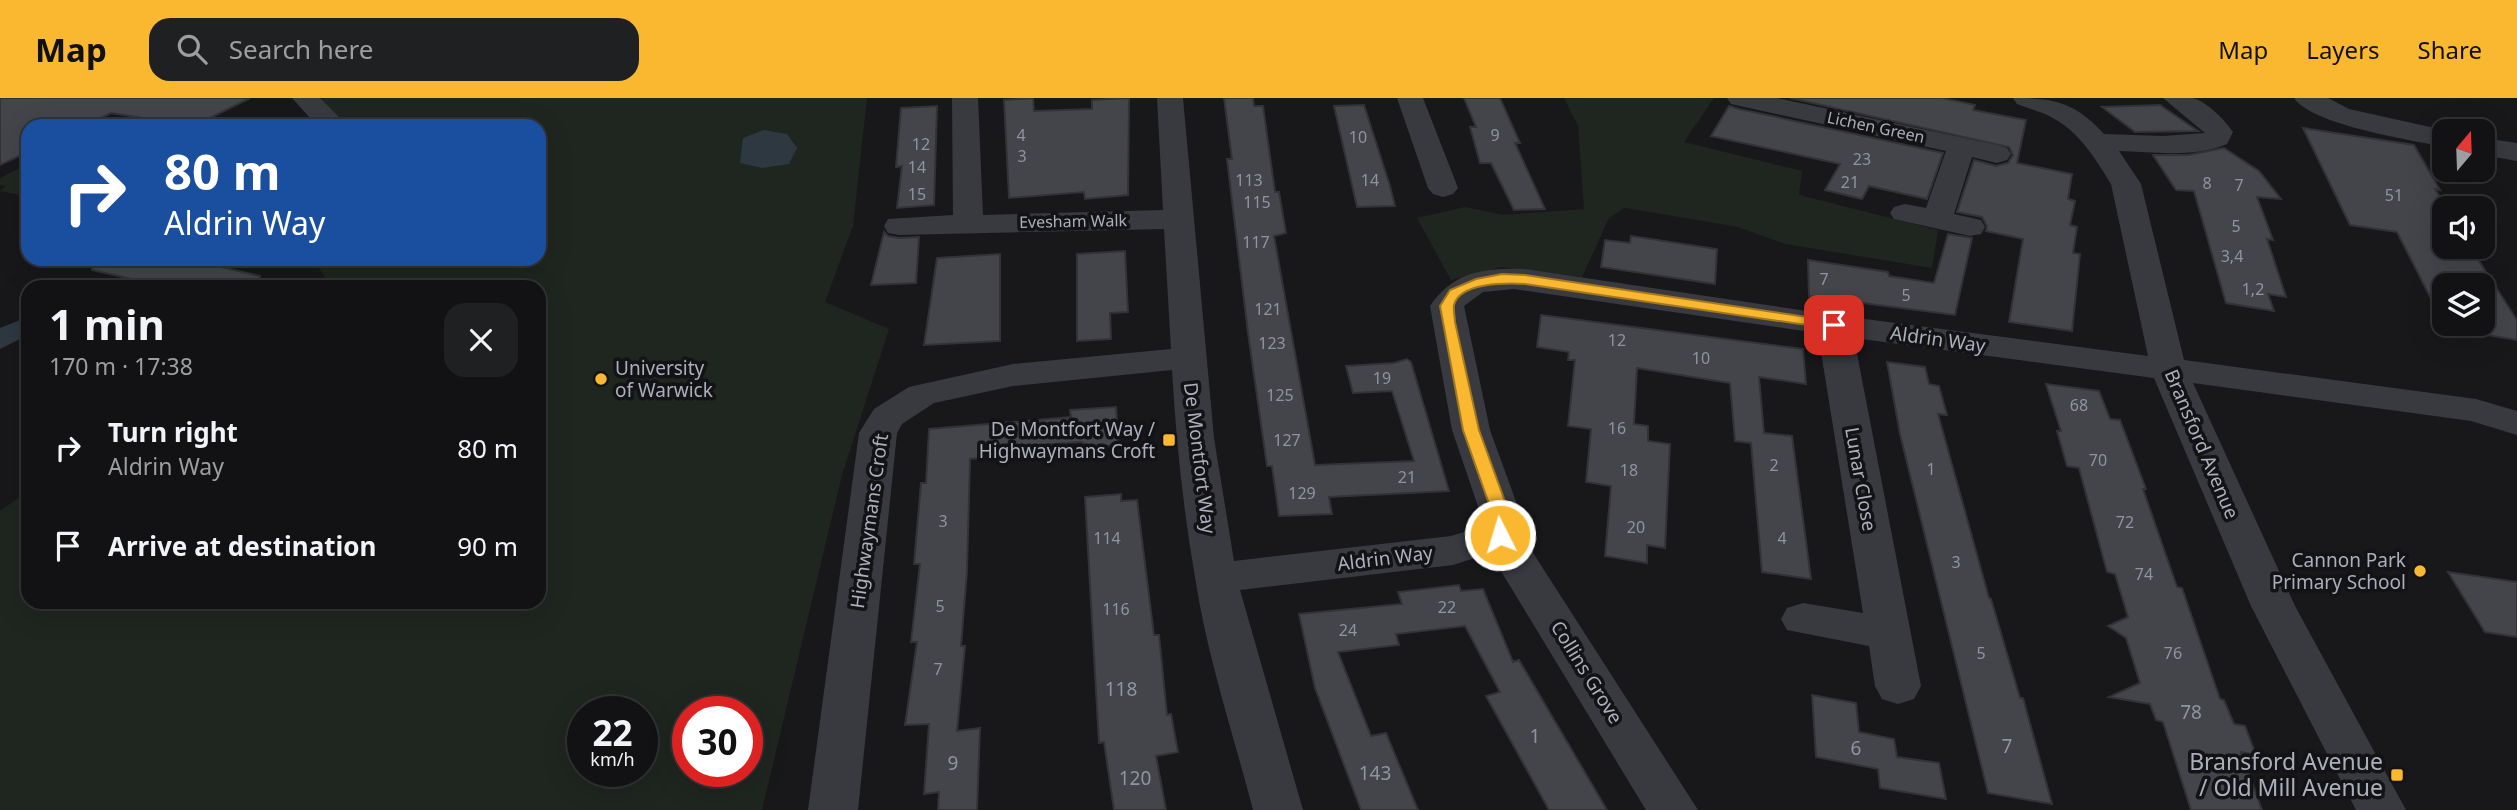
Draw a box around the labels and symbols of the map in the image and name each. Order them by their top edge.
street label: Lichen Green [1825,106,1927,148]
north arrow [2432,119,2496,182]
house number: 4 [1016,124,1026,146]
house number: 9 [1490,124,1500,146]
house number: 10 [1349,126,1367,148]
house number: 12 [912,133,930,155]
house number: 3 [1017,145,1027,167]
house number: 23 [1853,148,1871,170]
house number: 14 [908,156,926,178]
house number: 113 [1235,169,1263,191]
house number: 14 [1361,169,1379,191]
house number: 21 [1841,171,1859,193]
house number: 8 [2202,172,2212,194]
house number: 7 [2234,174,2244,196]
house number: 15 [908,183,926,205]
house number: 51 [2385,184,2403,206]
house number: 115 [1243,191,1271,213]
street label: Evesham Walk [1019,209,1128,233]
house number: 5 [2231,215,2241,237]
house number: 117 [1242,231,1270,253]
house number: 3,4 [2221,245,2243,267]
house number: 7 [1819,268,1829,290]
house number: 1,2 [2242,278,2264,300]
house number: 5 [1901,284,1911,306]
pin [1804,295,1864,355]
house number: 121 [1254,298,1282,320]
street label: Aldrin Way [1889,319,1988,359]
house number: 12 [1608,329,1626,351]
house number: 123 [1258,332,1286,354]
house number: 10 [1692,347,1710,369]
place label: University of Warwick [615,355,713,403]
street label: Bransford Avenue [2159,365,2245,523]
house number: 19 [1373,367,1391,389]
marker: University of Warwick [593,371,609,387]
street label: De Montfort Way [1178,381,1222,535]
house number: 125 [1266,384,1294,406]
house number: 68 [2070,394,2088,416]
place label: De Montfort Way / Highwaymans Croft [979,416,1155,464]
house number: 16 [1608,417,1626,439]
street label: Lunar Close [1839,425,1883,533]
house number: 127 [1273,429,1301,451]
street label: Highwaymans Croft [844,432,894,610]
marker: De Montfort Way / Highwaymans Croft [1161,432,1177,448]
house number: 70 [2089,449,2107,471]
house number: 2 [1769,454,1779,476]
house number: 1 [1926,458,1936,480]
house number: 18 [1620,459,1638,481]
house number: 21 [1398,466,1416,488]
house number: 129 [1288,482,1316,504]
position arrow [1463,498,1537,572]
house number: 3 [938,510,948,532]
house number: 72 [2116,511,2134,533]
house number: 20 [1627,516,1645,538]
house number: 114 [1093,527,1121,549]
house number: 4 [1777,527,1787,549]
street label: Aldrin Way [1336,539,1434,577]
place label: Cannon Park Primary School [2272,547,2406,595]
house number: 3 [1951,551,1961,573]
house number: 74 [2135,563,2153,585]
marker: Cannon Park Primary School [2412,563,2428,579]
house number: 5 [935,595,945,617]
house number: 22 [1438,596,1456,618]
house number: 116 [1102,598,1130,620]
street label: Collins Grove [1545,616,1629,728]
house number: 24 [1339,619,1357,641]
house number: 5 [1976,642,1986,664]
house number: 76 [2164,642,2182,664]
house number: 7 [933,658,943,680]
house number: 118 [1105,676,1137,702]
speed limit sign: 30 [672,696,763,787]
house number: 78 [2180,699,2202,725]
house number: 1 [1530,723,1540,749]
house number: 7 [2002,733,2012,759]
house number: 6 [1851,735,1861,761]
place label: Bransford Avenue / Old Mill Avenue [2189,745,2383,803]
house number: 9 [948,750,958,776]
house number: 143 [1359,760,1391,786]
house number: 120 [1119,765,1151,791]
marker: Bransford Avenue / Old Mill Avenue [2389,767,2405,783]

